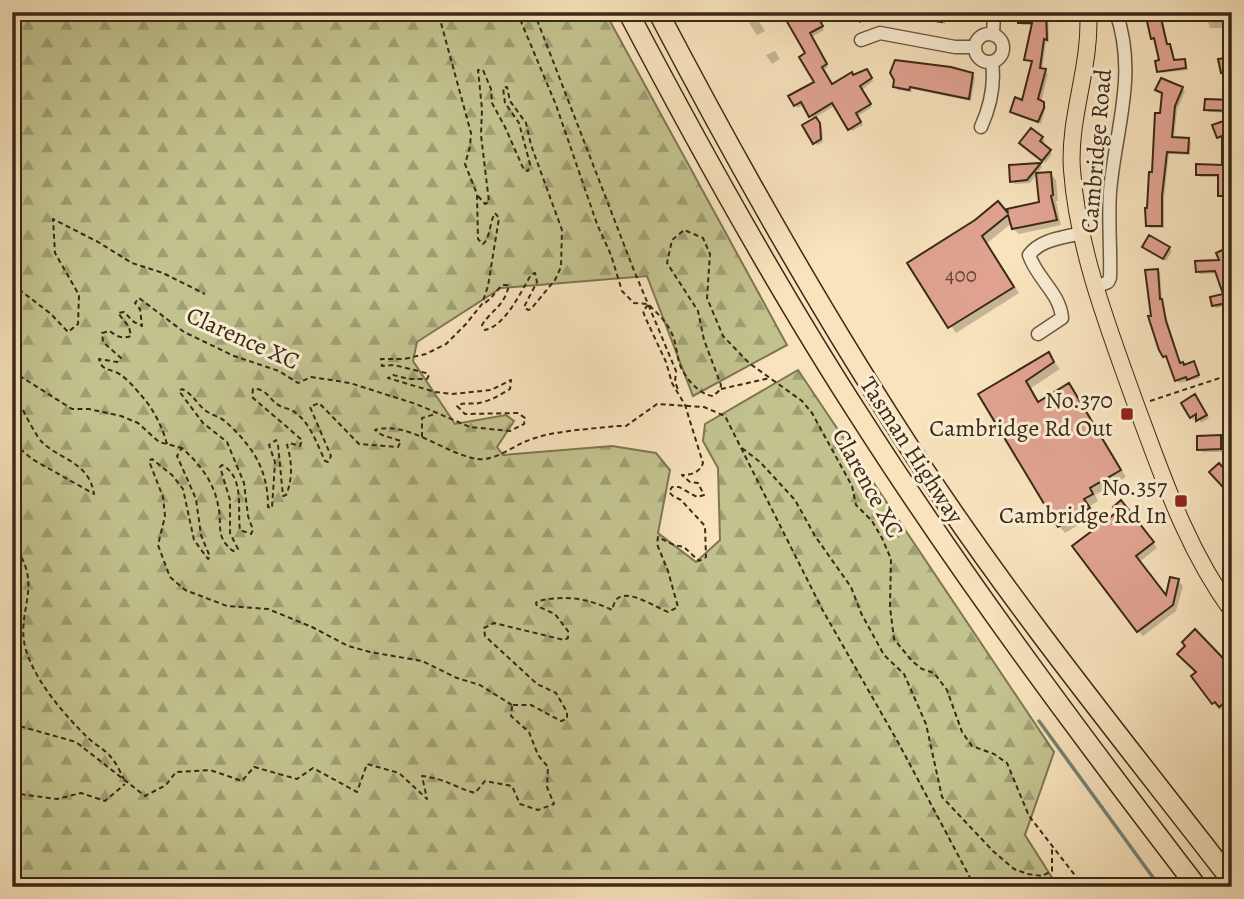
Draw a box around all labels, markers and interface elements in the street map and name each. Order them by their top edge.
street label: Cambridge Road [1073,67,1119,234]
house number: 400 [945,261,977,289]
street label: Clarence XC [181,299,305,377]
street label: Tasman Highway [853,371,972,530]
place label: No.370 Cambridge Rd Out [929,384,1113,444]
marker: No.370 Cambridge Rd Out [1119,406,1135,422]
street label: Clarence XC [825,423,911,543]
place label: No.357 Cambridge Rd In [999,471,1168,531]
marker: No.357 Cambridge Rd In [1173,493,1189,509]

